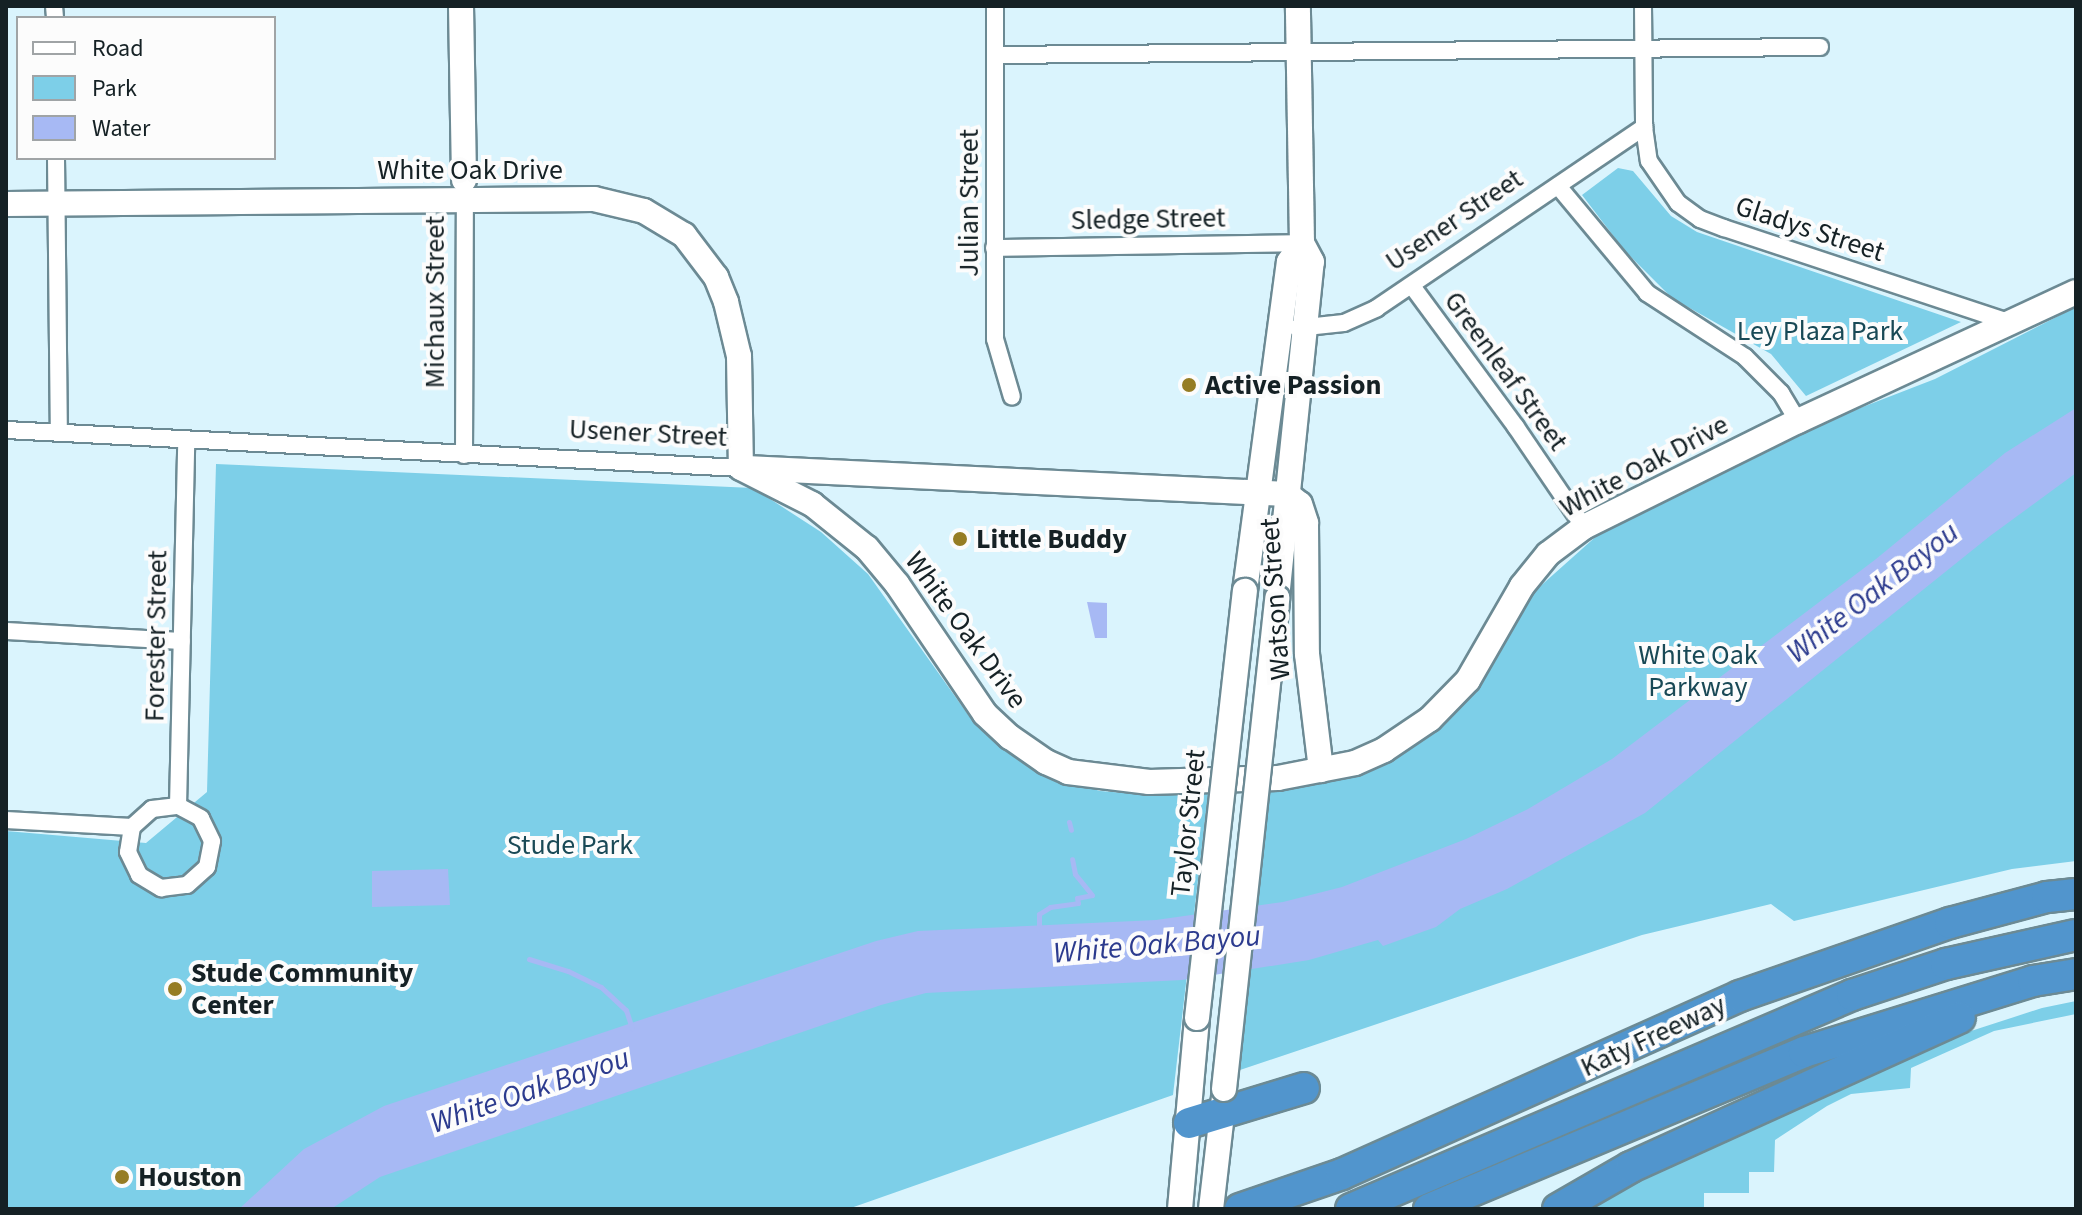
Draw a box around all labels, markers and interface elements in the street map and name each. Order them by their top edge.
legend [16,16,276,160]
text: Road [92,31,144,66]
text: Park [92,71,137,106]
text: Water [92,111,150,146]
street label: Julian Street [952,129,986,277]
street label: White Oak Drive [377,153,563,187]
street label: Usener Street [1379,162,1529,278]
street label: Gladys Street [1731,189,1889,269]
street label: Sledge Street [1070,201,1226,237]
street label: Michaux Street [418,216,452,388]
street label: Greenleaf Street [1437,285,1575,457]
park label: Ley Plaza Park [1737,314,1903,348]
place label: Active Passion [1205,368,1381,402]
marker: Active Passion [1180,376,1198,394]
street label: White Oak Drive [1554,408,1734,524]
street label: Usener Street [568,412,728,454]
water label: White Oak Bayou [1780,515,1966,671]
street label: Watson Street [1253,517,1297,681]
place label: Little Buddy [976,522,1127,556]
marker: Little Buddy [951,530,969,548]
street label: White Oak Drive [898,545,1034,715]
street label: Forester Street [138,550,174,722]
park label: White Oak Parkway [1638,638,1758,704]
street label: Taylor Street [1164,748,1212,898]
park label: Stude Park [507,828,633,862]
water label: White Oak Bayou [1052,918,1262,972]
place label: Stude Community Center [191,956,413,1022]
marker: Stude Community Center [166,980,184,998]
street label: Katy Freeway [1575,988,1731,1084]
water label: White Oak Bayou [426,1040,634,1142]
place label: Houston [138,1160,242,1194]
marker: Houston [113,1168,131,1186]

